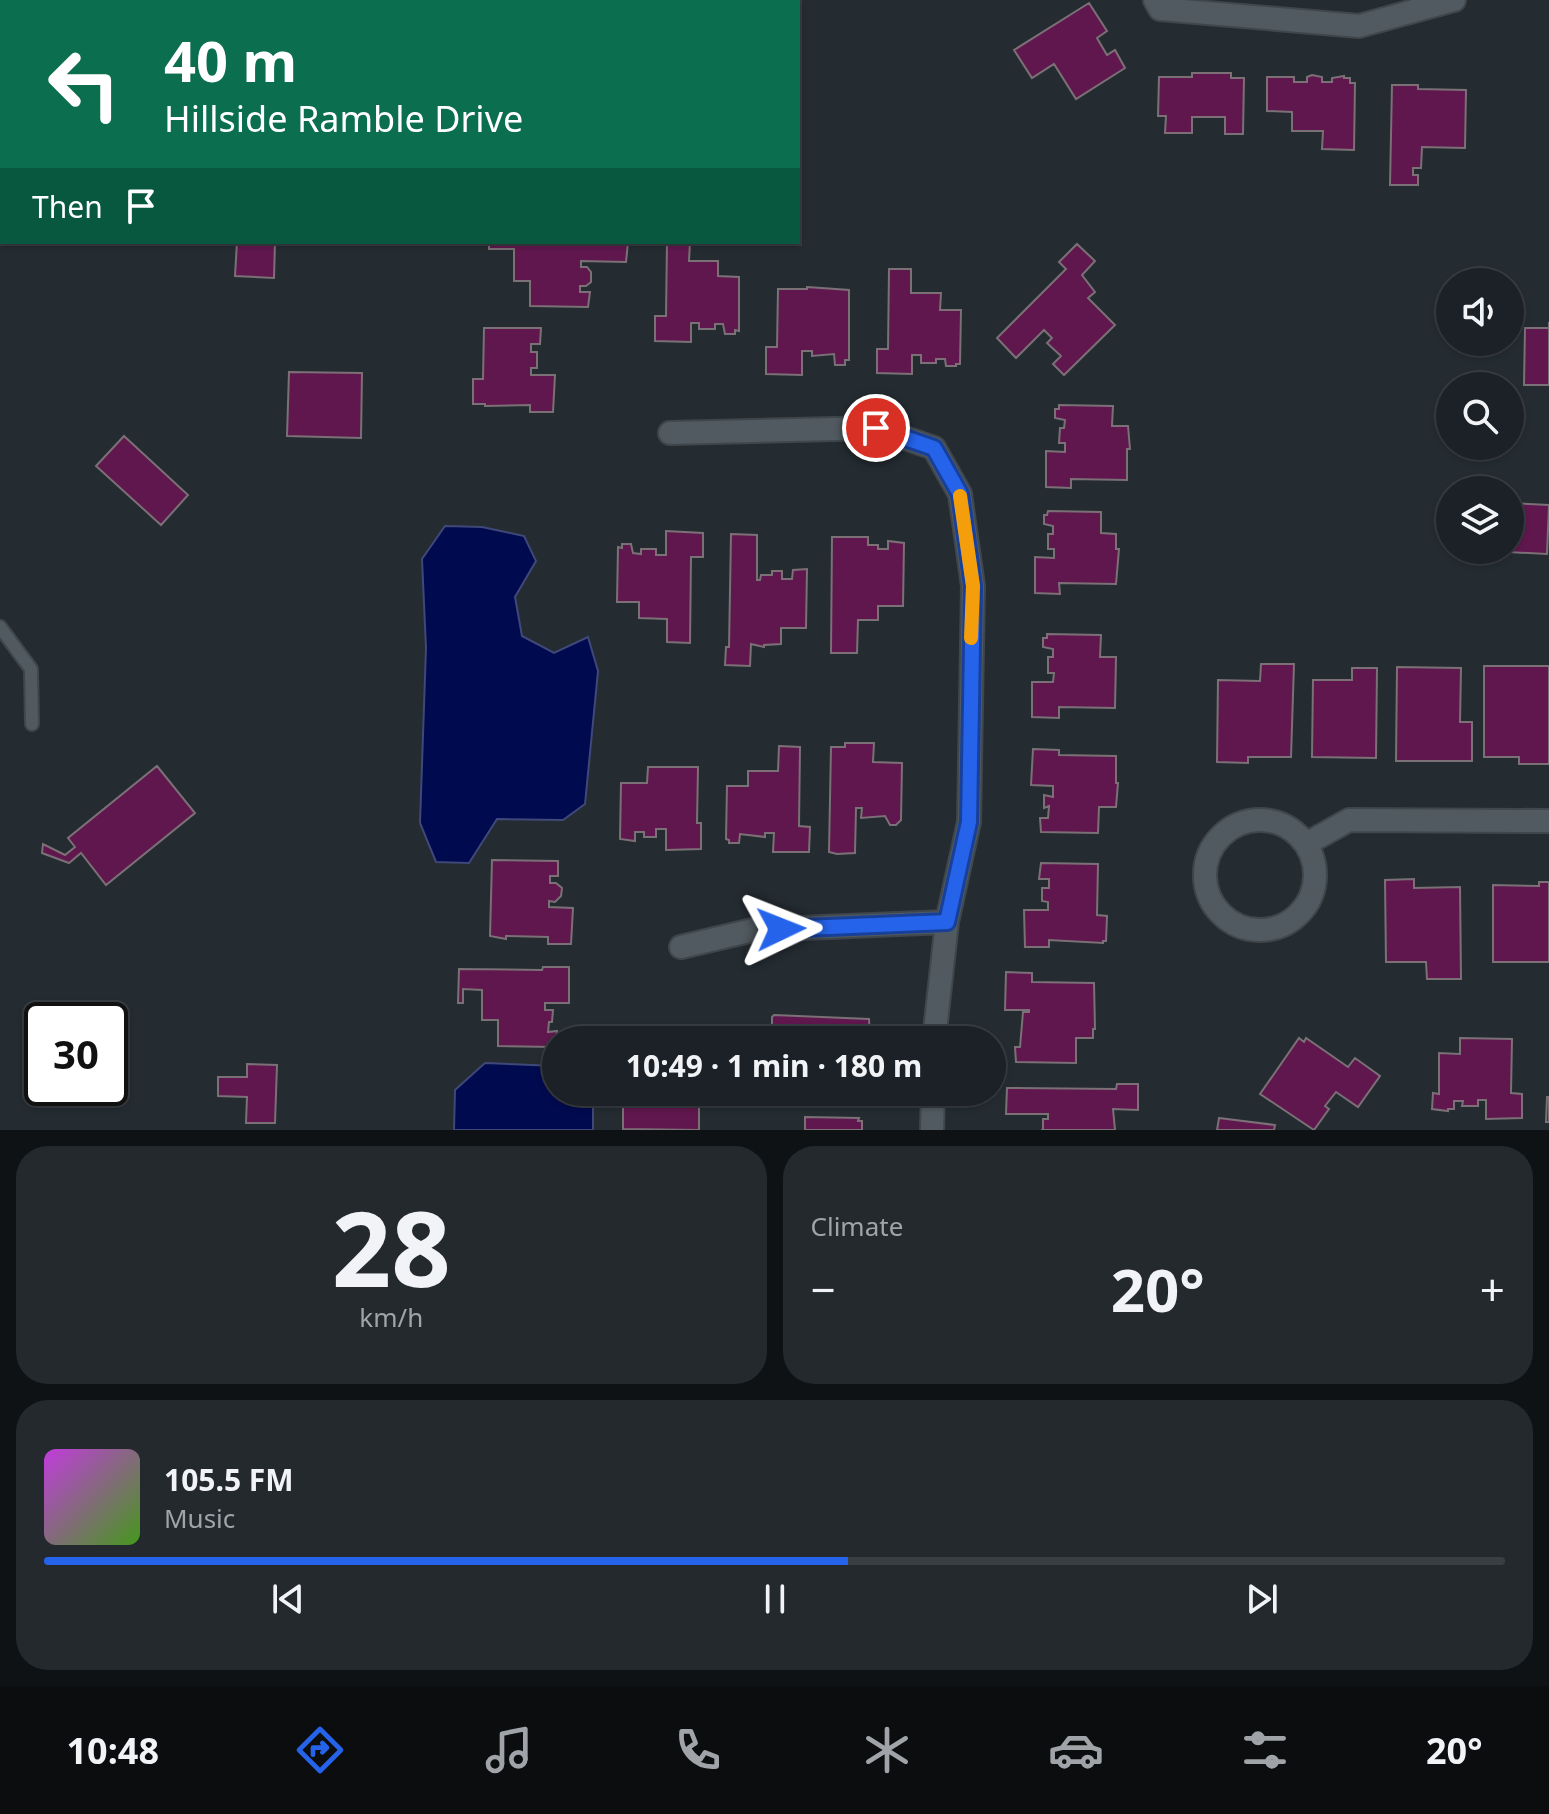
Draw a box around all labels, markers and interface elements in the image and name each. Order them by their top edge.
text: 40 m [164,22,297,98]
icon: left [32,32,136,136]
text: Hillside Ramble Drive [164,94,523,143]
icon: arrive [119,184,163,228]
text: Then [32,186,103,227]
map controls [1436,268,1524,564]
button: sound [1436,268,1524,356]
button: search [1436,372,1524,460]
pin [842,394,910,462]
icon: arrive [854,406,898,450]
button: layers [1436,476,1524,564]
position arrow [739,887,823,971]
speed limit sign: 30 [24,1002,128,1106]
text: 10:49 · 1 min · 180 m [626,1045,922,1086]
text: 28 [332,1176,451,1317]
text: Climate [811,1208,903,1244]
text: 20° [1111,1248,1205,1330]
text: − [811,1259,836,1319]
text: + [1480,1259,1505,1319]
text: km/h [359,1299,423,1335]
text: 105.5 FM [164,1459,294,1500]
text: Music [164,1500,235,1536]
icon: previous [266,1577,310,1621]
icon: pause [753,1577,797,1621]
icon: next [1240,1577,1284,1621]
icon: directions [292,1722,348,1778]
icon: music [481,1722,537,1778]
icon: phone [670,1722,726,1778]
icon: climate [859,1722,915,1778]
icon: car [1048,1722,1104,1778]
icon: filters [1237,1722,1293,1778]
text: 10:48 [67,1726,159,1775]
text: 20° [1426,1726,1482,1775]

